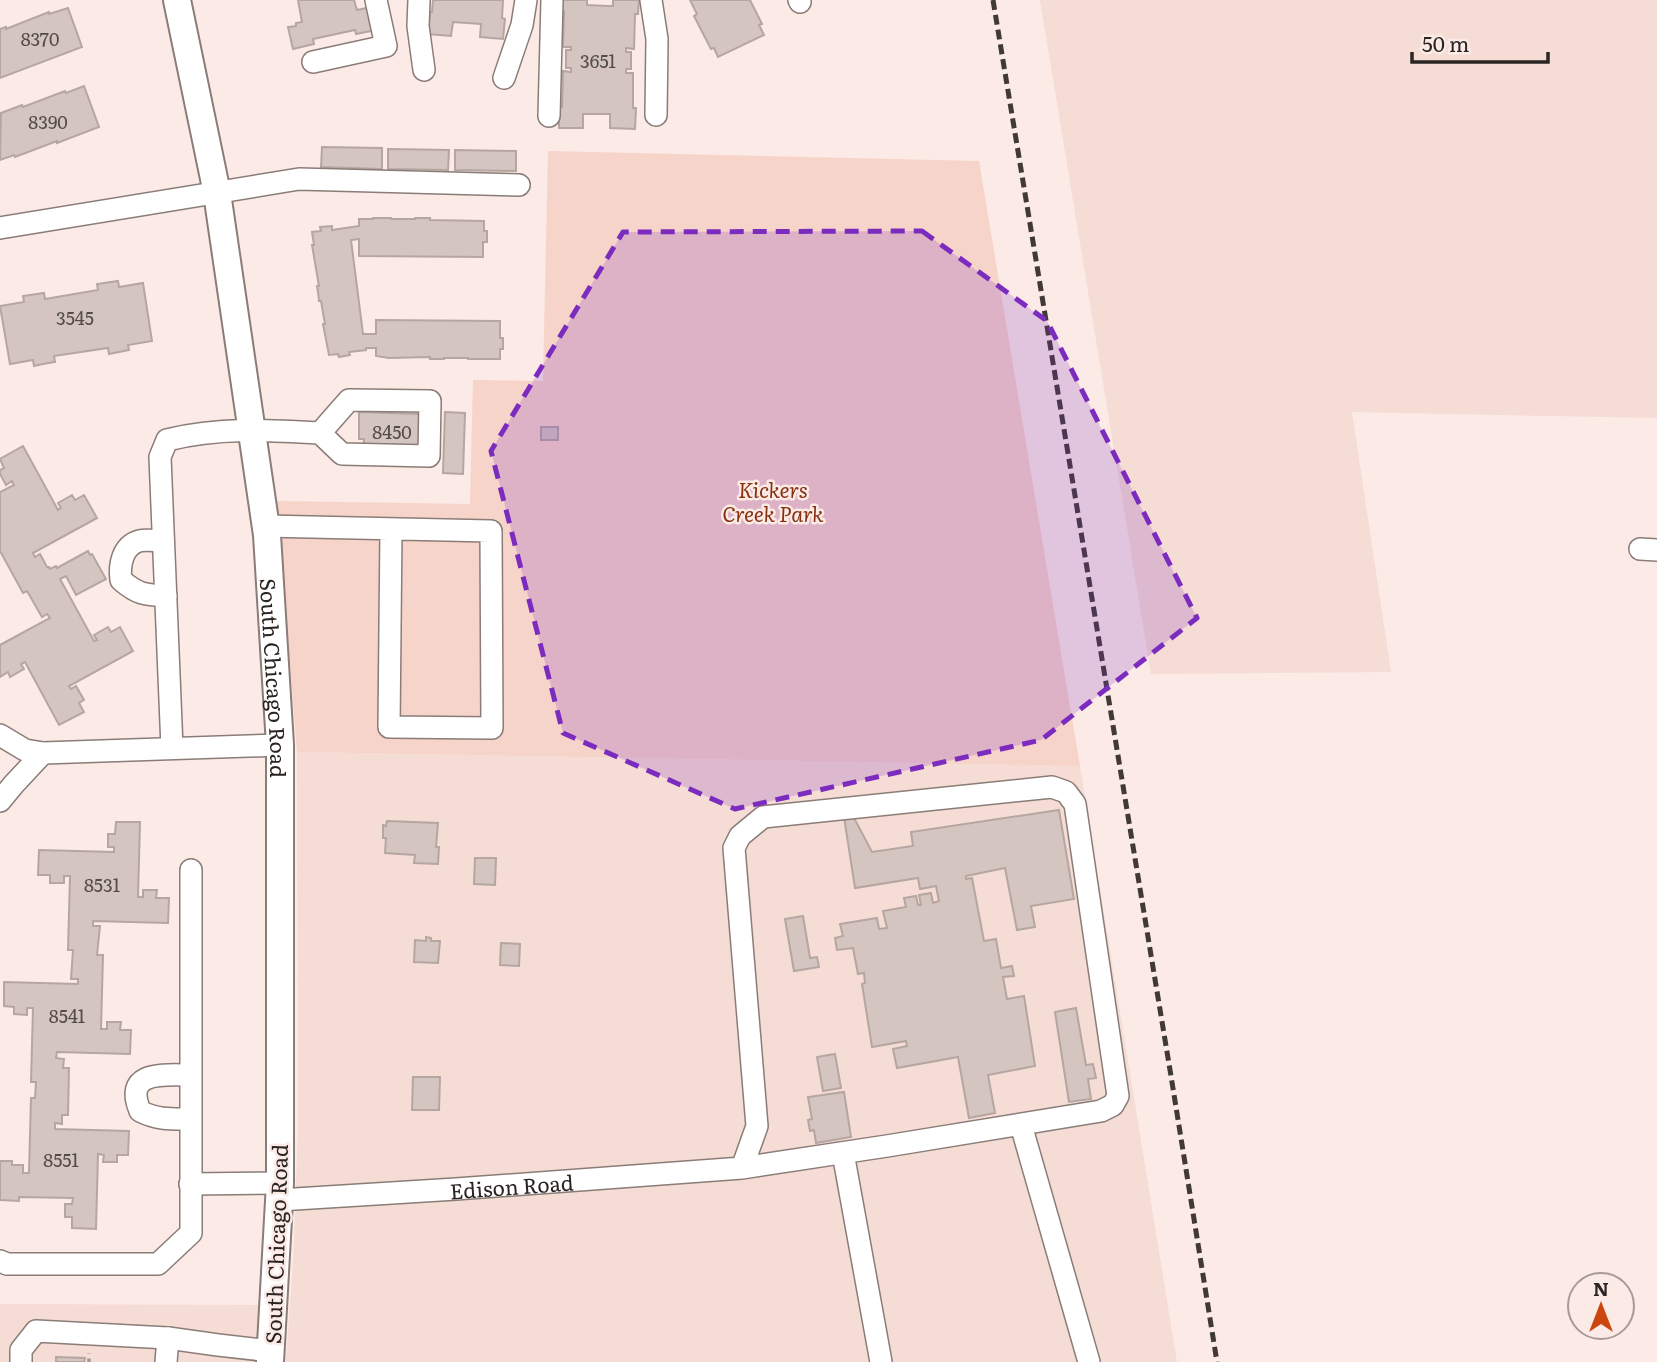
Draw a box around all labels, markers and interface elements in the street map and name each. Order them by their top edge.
scale bar [1412,21,1548,65]
house number: 8370 [21,25,59,52]
text: 50 m [1422,27,1469,58]
house number: 3651 [580,47,616,74]
house number: 8390 [28,108,68,135]
house number: 3545 [56,304,94,331]
house number: 8450 [372,418,412,445]
park label: Kickers Creek Park [722,473,824,528]
street label: South Chicago Road [254,577,296,778]
house number: 8531 [84,871,120,898]
house number: 8541 [49,1002,85,1029]
street label: South Chicago Road [256,1143,294,1344]
house number: 8551 [43,1146,79,1173]
street label: Edison Road [449,1165,575,1205]
north arrow [1566,1271,1636,1341]
text: N [1593,1274,1609,1302]

